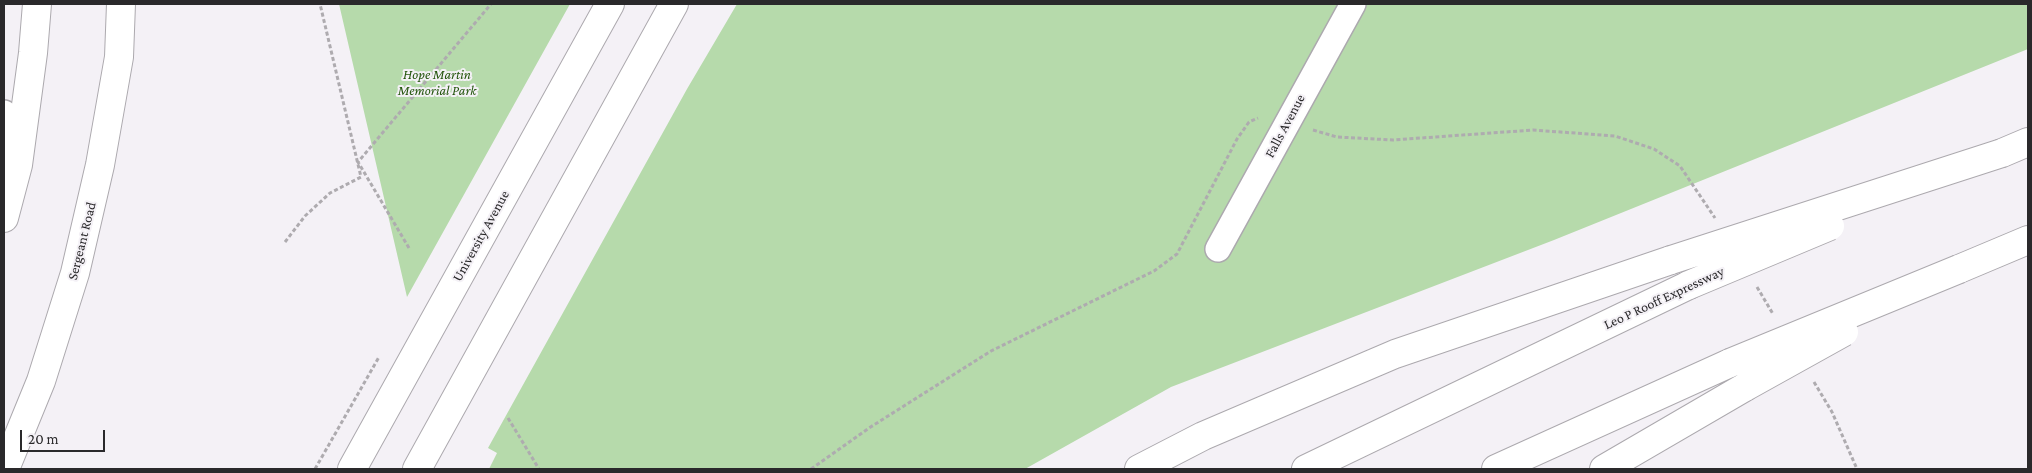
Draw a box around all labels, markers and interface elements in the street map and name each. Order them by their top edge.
park label: Hope Martin Memorial Park [398,67,476,100]
street label: Falls Avenue [1261,91,1309,161]
street label: University Avenue [449,187,513,285]
street label: Sergeant Road [64,200,100,282]
street label: Leo P Rooff Expressway [1601,263,1727,333]
scale bar [22,420,108,452]
text: 20 m [28,431,59,447]

